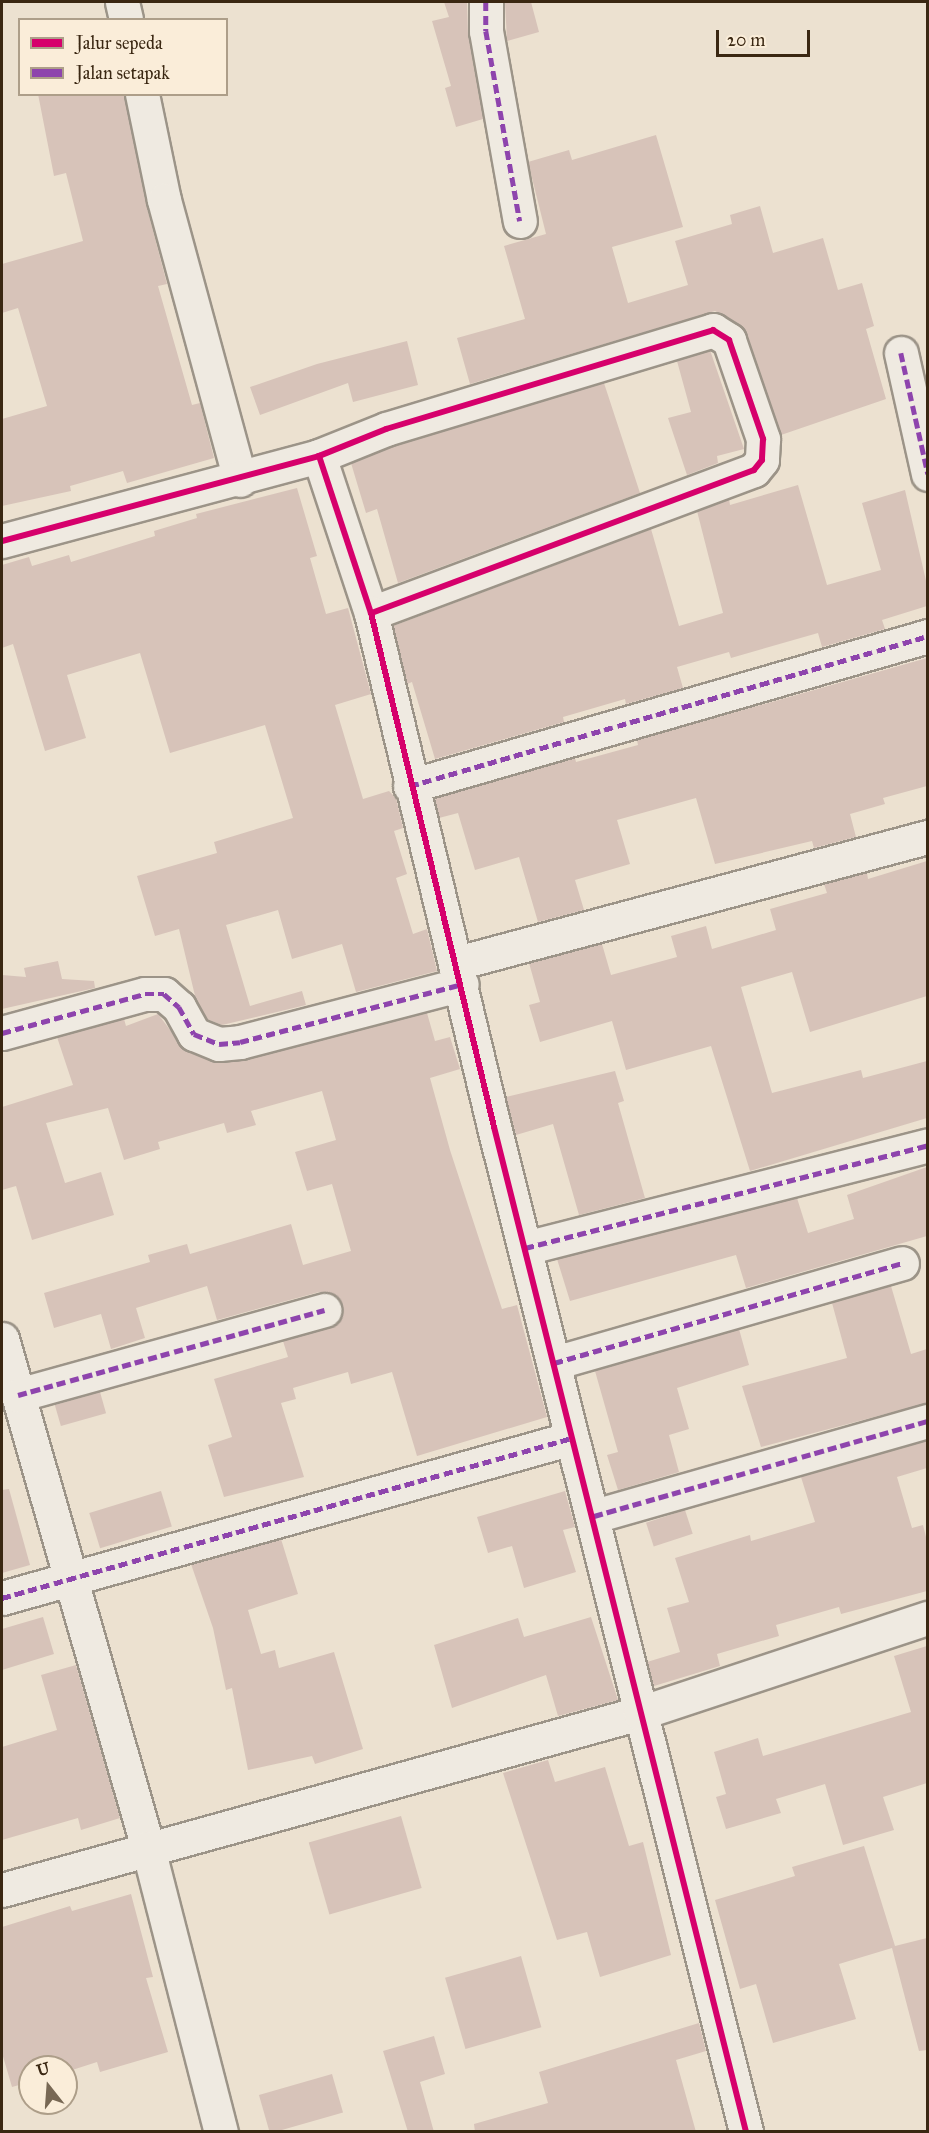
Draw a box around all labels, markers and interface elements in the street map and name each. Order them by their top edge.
legend [18,18,228,96]
scale bar [719,18,814,56]
text: 20 m [727,29,765,51]
text: Jalur sepeda [76,32,163,54]
text: Jalan setapak [76,62,170,84]
north arrow [18,2055,78,2115]
text: U [34,2058,52,2080]

